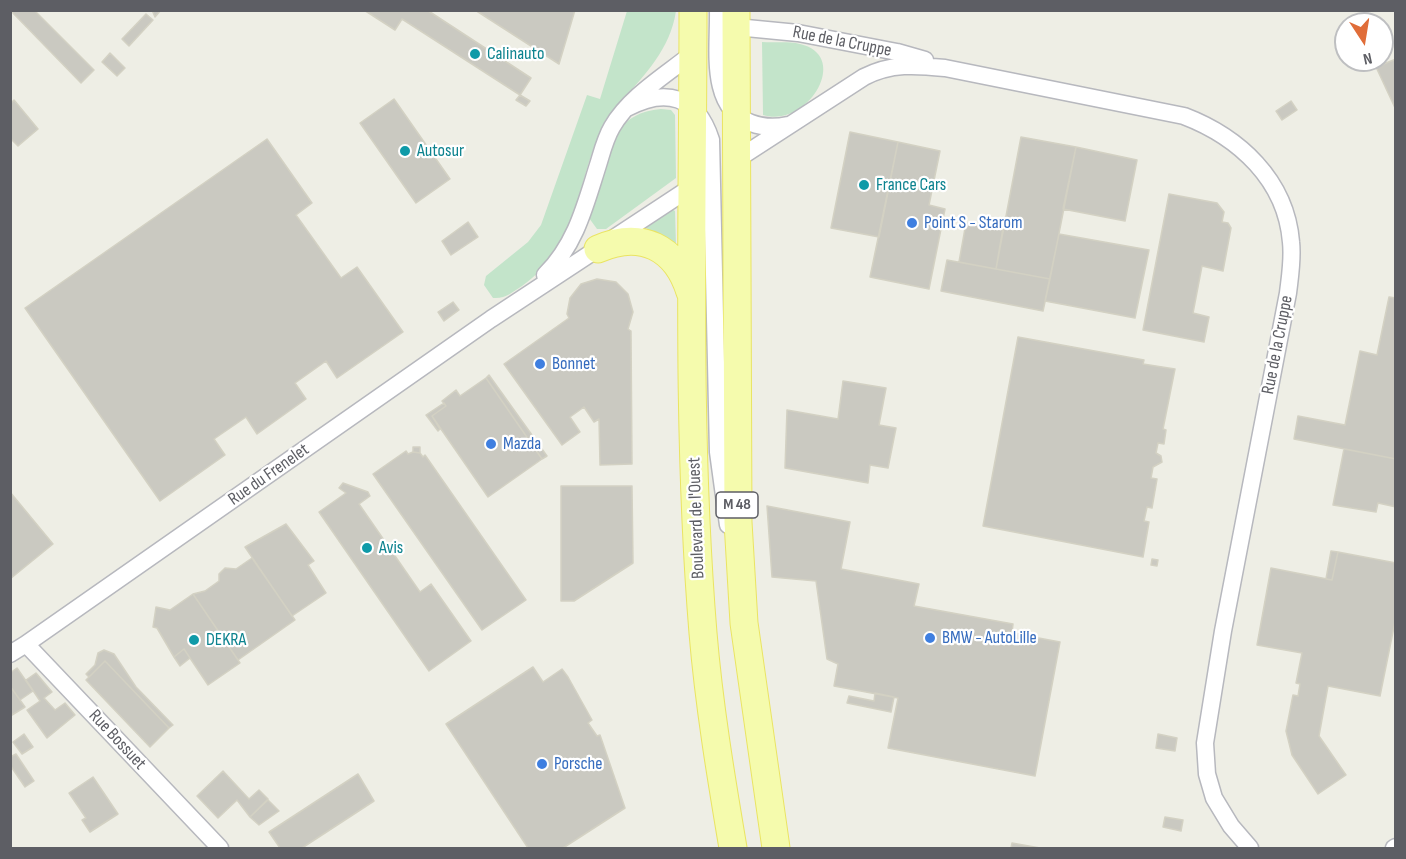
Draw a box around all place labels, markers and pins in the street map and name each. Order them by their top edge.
place label: Calinauto [487,43,544,65]
marker: Calinauto [468,47,482,61]
place label: Autosur [417,140,464,162]
marker: Autosur [398,144,412,158]
place label: France Cars [876,174,946,196]
marker: France Cars [857,178,871,192]
place label: Point S - Starom [924,212,1023,234]
marker: Point S - Starom [905,216,919,230]
place label: Bonnet [552,353,596,375]
marker: Bonnet [533,357,547,371]
place label: Mazda [503,433,541,455]
marker: Mazda [484,437,498,451]
place label: Avis [379,537,403,559]
marker: Avis [360,541,374,555]
place label: BMW - AutoLille [942,627,1037,649]
place label: DEKRA [206,629,246,651]
marker: BMW - AutoLille [923,631,937,645]
marker: DEKRA [187,633,201,647]
place label: Porsche [554,753,603,775]
marker: Porsche [535,757,549,771]

